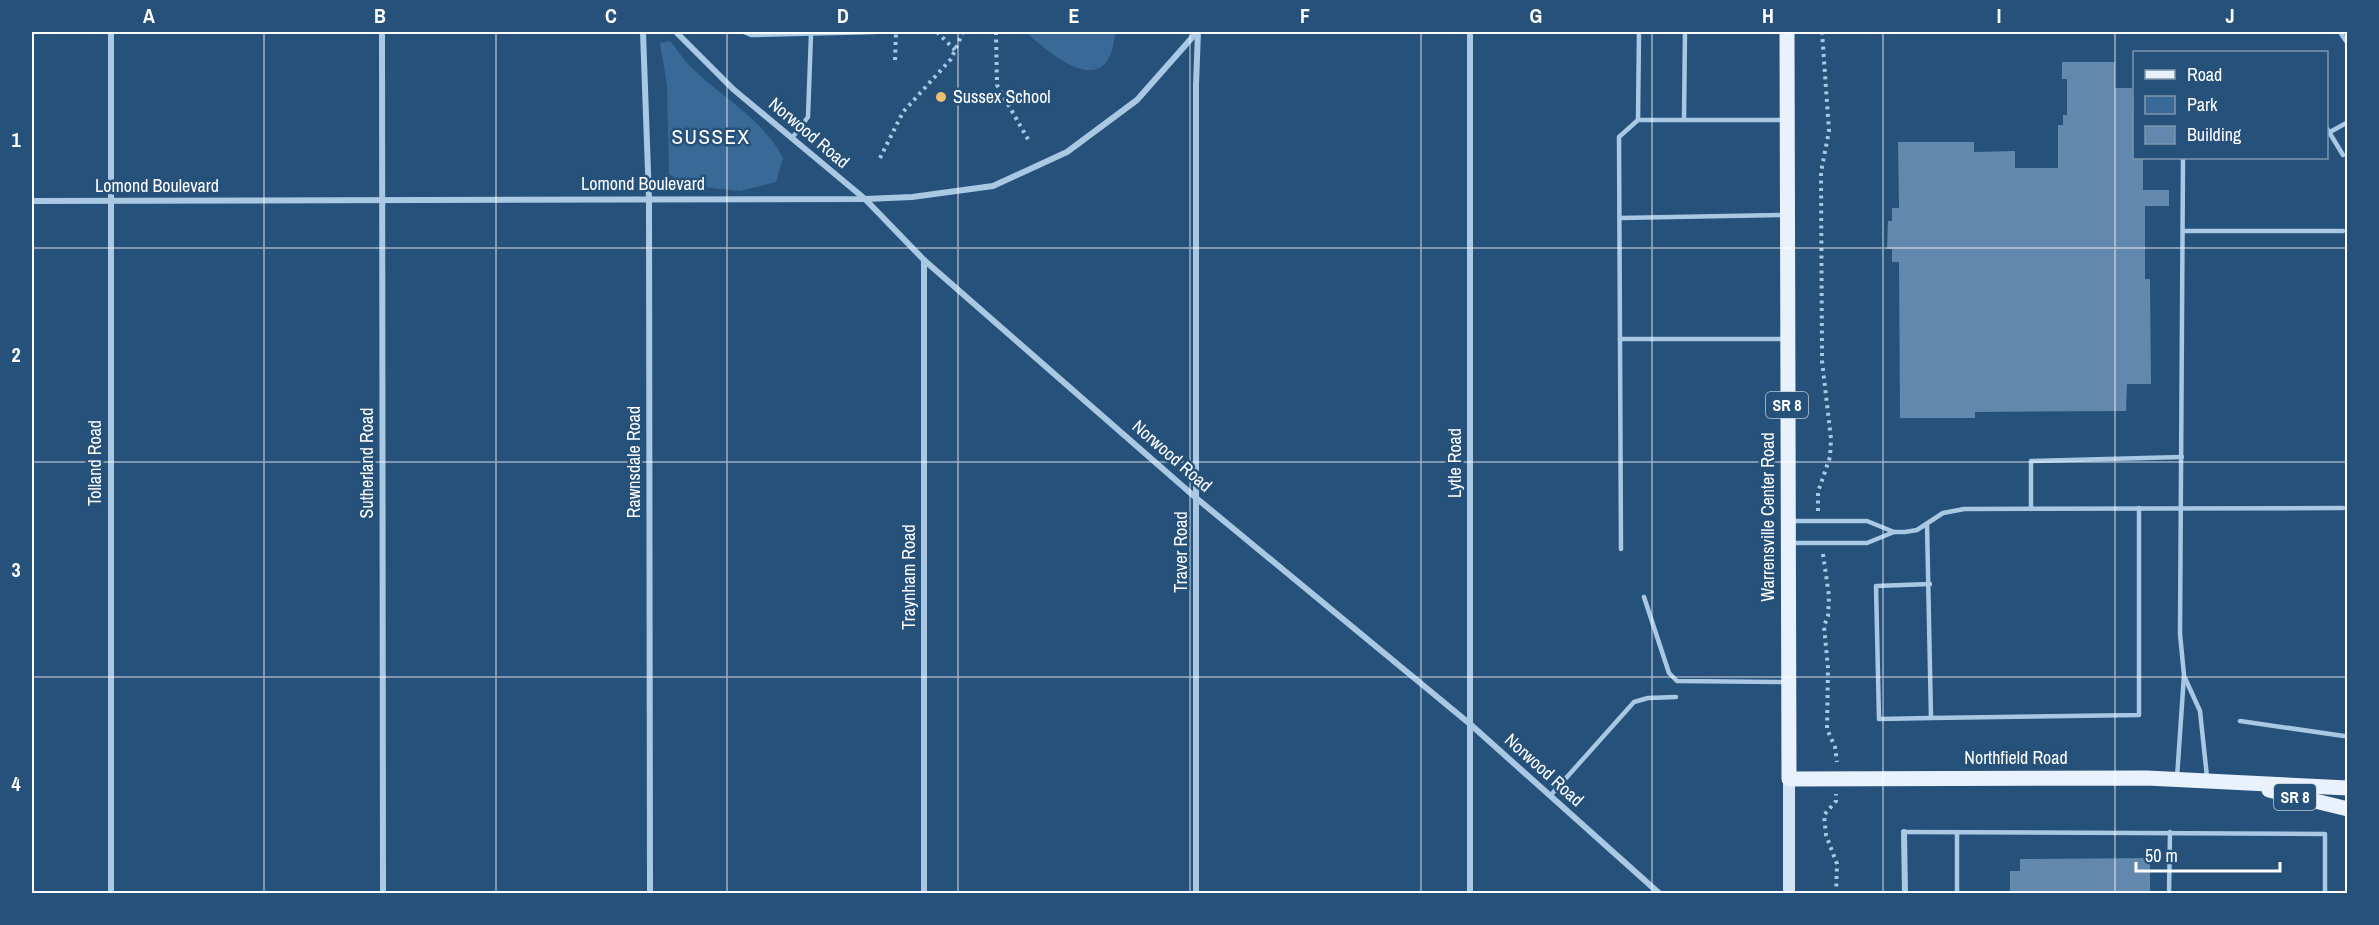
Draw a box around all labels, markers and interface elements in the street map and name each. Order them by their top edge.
text: A [143,2,155,29]
text: B [374,2,386,29]
text: C [605,2,617,29]
text: D [837,2,849,29]
text: E [1069,2,1080,29]
text: F [1300,2,1310,29]
text: G [1530,2,1542,29]
text: H [1762,2,1774,29]
text: I [1997,2,2001,29]
text: J [2225,2,2235,29]
legend [2133,51,2328,159]
text: Road [2187,62,2222,87]
place label: Sussex School [953,84,1051,109]
marker: Sussex School [934,90,948,104]
street label: Norwood Road [764,91,855,174]
text: Park [2187,92,2218,117]
district label: SUSSEX [672,122,750,151]
text: Building [2187,122,2242,147]
text: 1 [11,126,21,153]
street label: Lomond Boulevard [581,171,705,196]
street label: Lomond Boulevard [95,173,219,198]
text: 2 [11,341,21,368]
road number: SR 8 [1766,392,1808,418]
street label: Rawnsdale Road [621,406,646,518]
street label: Sutherland Road [354,408,379,518]
street label: Norwood Road [1127,414,1218,497]
street label: Tolland Road [82,420,107,506]
street label: Lytle Road [1442,428,1467,498]
street label: Warrensville Center Road [1755,432,1780,602]
street label: Traver Road [1168,511,1193,593]
street label: Traynham Road [896,524,921,630]
text: 3 [11,556,21,583]
street label: Norwood Road [1499,727,1589,812]
street label: Northfield Road [1964,745,2068,770]
text: 4 [11,770,21,797]
road number: SR 8 [2274,784,2316,810]
scale bar [2136,835,2280,873]
text: 50 m [2145,843,2178,868]

